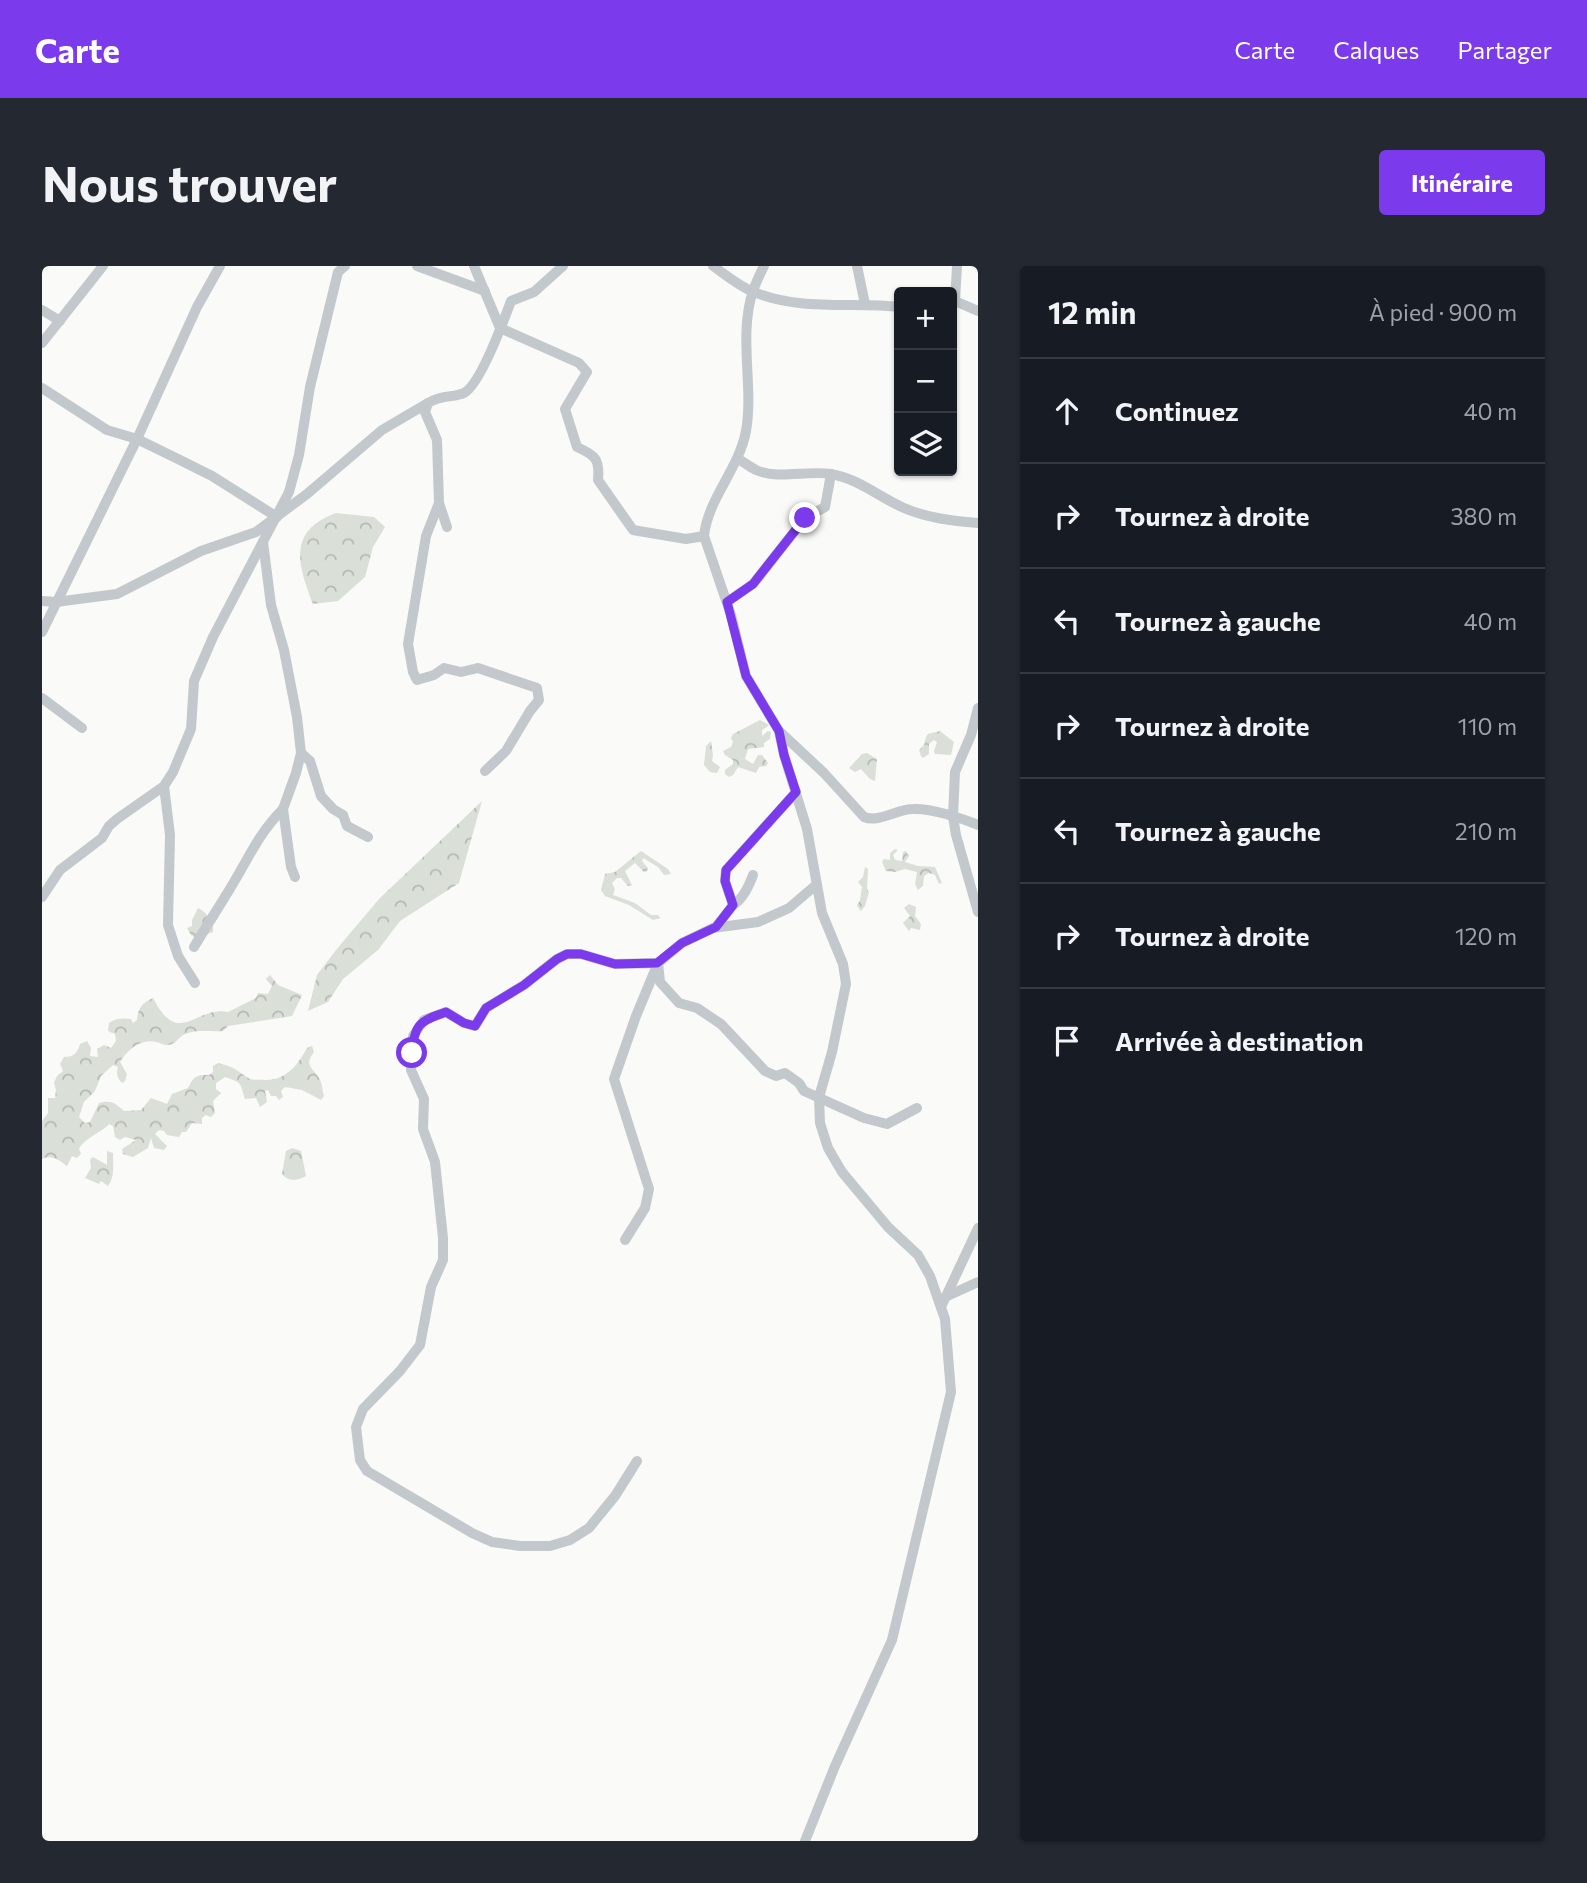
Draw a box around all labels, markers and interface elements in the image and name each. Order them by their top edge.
text: Carte [35,29,120,70]
text: Carte [1234,35,1295,64]
text: Calques [1333,35,1419,64]
text: Partager [1457,35,1552,64]
button: Itinéraire [1379,150,1545,215]
text: Nous trouver [42,152,337,212]
map controls [894,287,957,476]
button: + [894,287,957,350]
text: 12 min [1048,293,1136,330]
text: À pied · 900 m [1369,298,1517,326]
button: − [894,350,957,413]
icon: ahead [1048,392,1086,430]
text: Continuez [1115,395,1239,426]
text: 40 m [1464,397,1517,425]
button: layers [894,413,957,476]
icon: right [1048,497,1086,535]
text: Tournez à droite [1115,500,1310,531]
route end [789,502,820,533]
text: 380 m [1450,502,1517,530]
icon: left [1048,602,1086,640]
text: Tournez à gauche [1115,605,1321,636]
text: 40 m [1464,607,1517,635]
icon: right [1048,707,1086,745]
text: Tournez à droite [1115,710,1310,741]
text: 110 m [1458,712,1517,740]
icon: left [1048,812,1086,850]
text: Tournez à gauche [1115,815,1321,846]
text: 210 m [1455,817,1517,845]
icon: right [1048,917,1086,955]
text: Tournez à droite [1115,920,1310,951]
text: 120 m [1455,922,1517,950]
icon: arrive [1048,1022,1086,1060]
text: Arrivée à destination [1115,1025,1363,1056]
route start [396,1037,427,1068]

